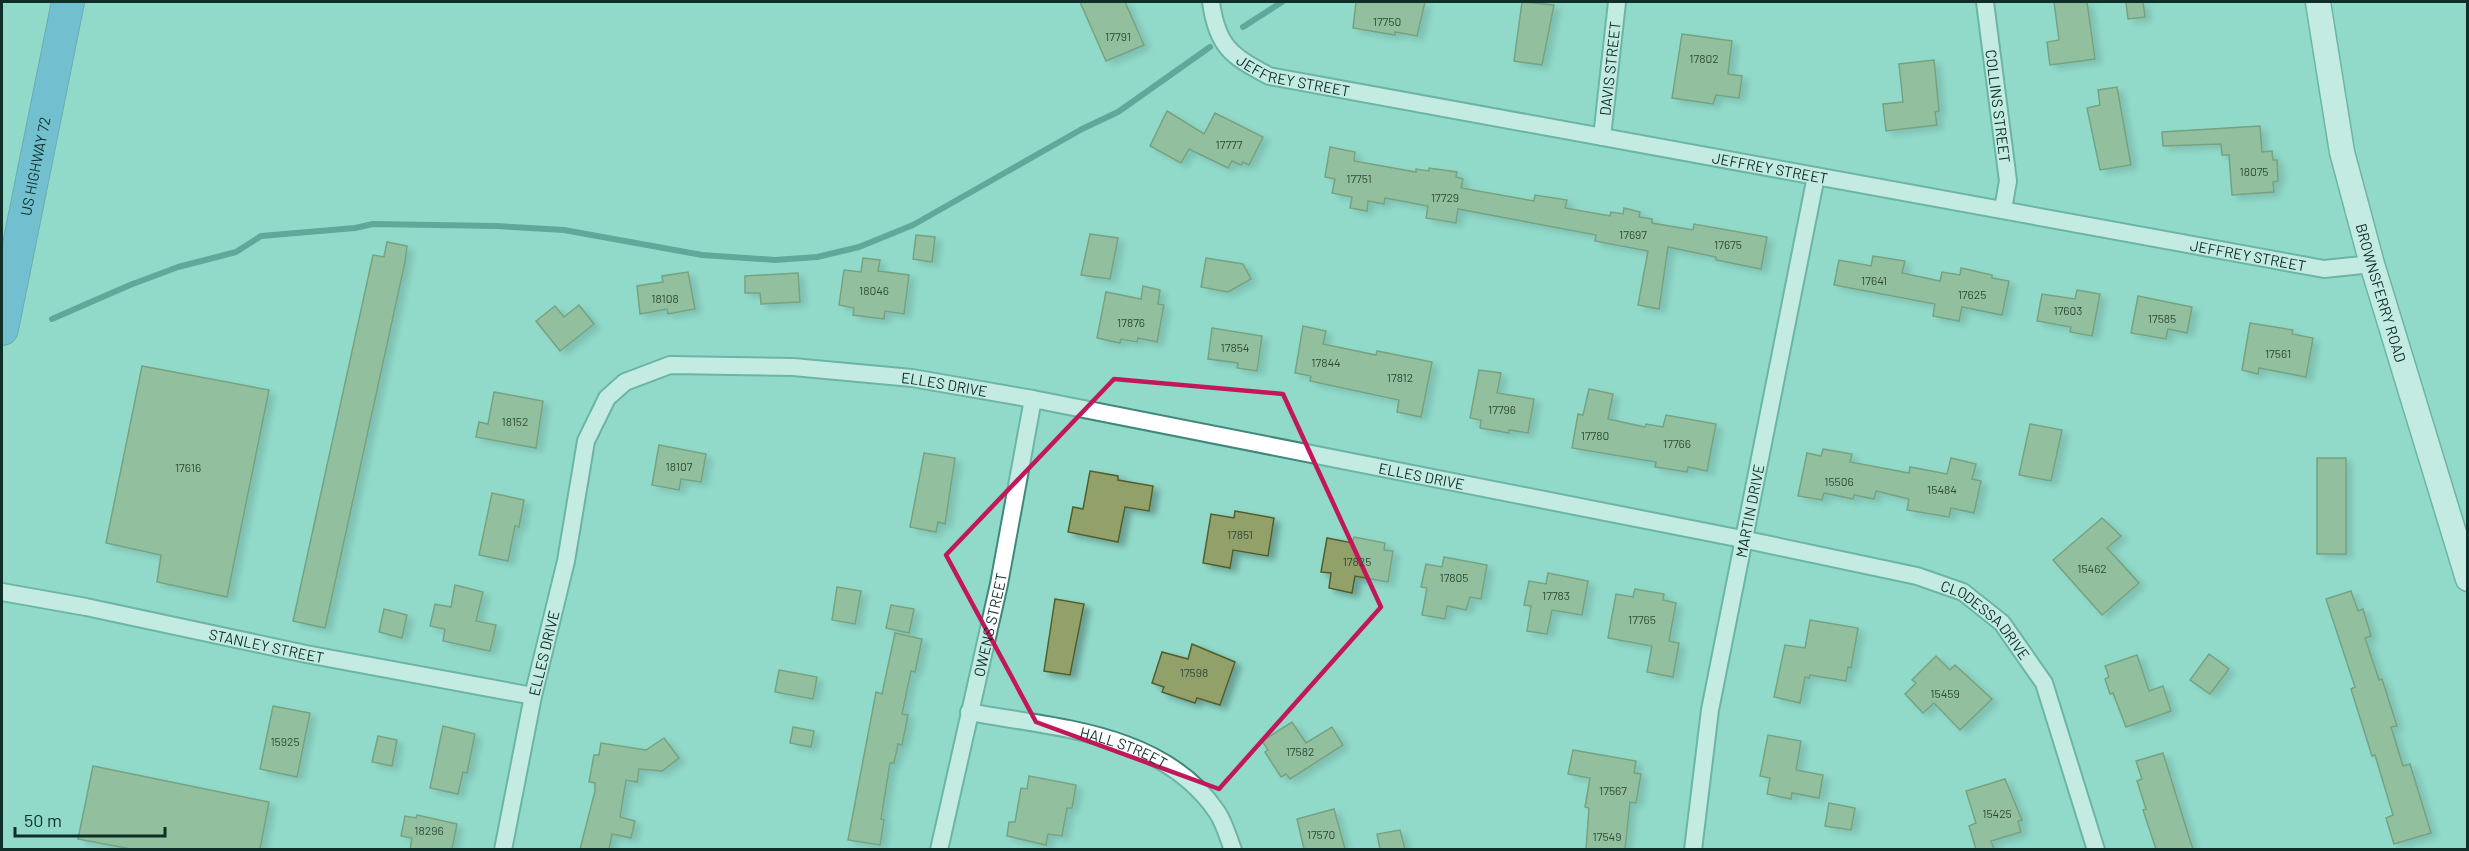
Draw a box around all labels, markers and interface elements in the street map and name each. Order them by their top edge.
house number: 17750 [1373,14,1401,28]
street label: DAVIS STREET [1595,20,1624,116]
house number: 17791 [1105,29,1131,43]
street label: COLLINS STREET [1982,48,2015,164]
street label: JEFFREY STREET [1233,51,1351,100]
house number: 17802 [1689,51,1719,65]
street label: US HIGHWAY 72 [16,115,54,217]
house number: 17777 [1216,137,1243,151]
street label: JEFFREY STREET [1711,148,1829,187]
house number: 18075 [2239,164,2269,178]
house number: 17751 [1346,171,1372,185]
house number: 17729 [1431,190,1459,204]
street label: BROWNSFERRY ROAD [2352,221,2410,364]
house number: 17697 [1619,227,1647,241]
street label: JEFFREY STREET [2189,236,2308,275]
house number: 17675 [1714,237,1742,251]
house number: 17641 [1861,273,1887,287]
house number: 18046 [859,283,889,297]
house number: 17625 [1958,287,1986,301]
house number: 18108 [651,291,679,305]
house number: 17603 [2053,303,2083,317]
house number: 17585 [2148,311,2176,325]
house number: 17876 [1117,315,1145,329]
house number: 17854 [1221,340,1249,354]
house number: 17561 [2265,346,2291,360]
house number: 17844 [1311,355,1341,369]
street label: ELLES DRIVE [901,368,989,400]
house number: 17812 [1387,370,1413,384]
house number: 17796 [1488,402,1516,416]
house number: 18152 [502,414,528,428]
house number: 17780 [1581,428,1609,442]
house number: 17766 [1663,436,1691,450]
street label: ELLES DRIVE [1377,458,1466,493]
house number: 18107 [666,459,693,473]
house number: 17616 [175,460,201,474]
street label: MARTIN DRIVE [1731,463,1768,559]
house number: 15506 [1824,474,1854,488]
house number: 15484 [1927,482,1957,496]
house number: 17851 [1227,527,1253,541]
house number: 17825 [1343,554,1371,568]
house number: 15462 [2077,561,2107,575]
house number: 17805 [1439,570,1469,584]
street label: OWENS STREET [969,571,1010,678]
street label: CLODESSA DRIVE [1939,576,2034,663]
house number: 17783 [1542,588,1570,602]
street label: ELLES DRIVE [524,609,563,698]
house number: 17765 [1628,612,1656,626]
street label: STANLEY STREET [207,625,326,666]
house number: 17598 [1180,665,1208,679]
house number: 15459 [1930,686,1960,700]
street label: HALL STREET [1078,723,1171,772]
house number: 15925 [270,734,300,748]
house number: 17582 [1286,744,1314,758]
house number: 17567 [1599,783,1627,797]
scale bar [15,800,165,838]
house number: 15425 [1982,806,2012,820]
text: 50 m [24,809,62,831]
house number: 18296 [414,823,444,837]
house number: 17570 [1307,827,1335,841]
house number: 17549 [1593,829,1621,843]

